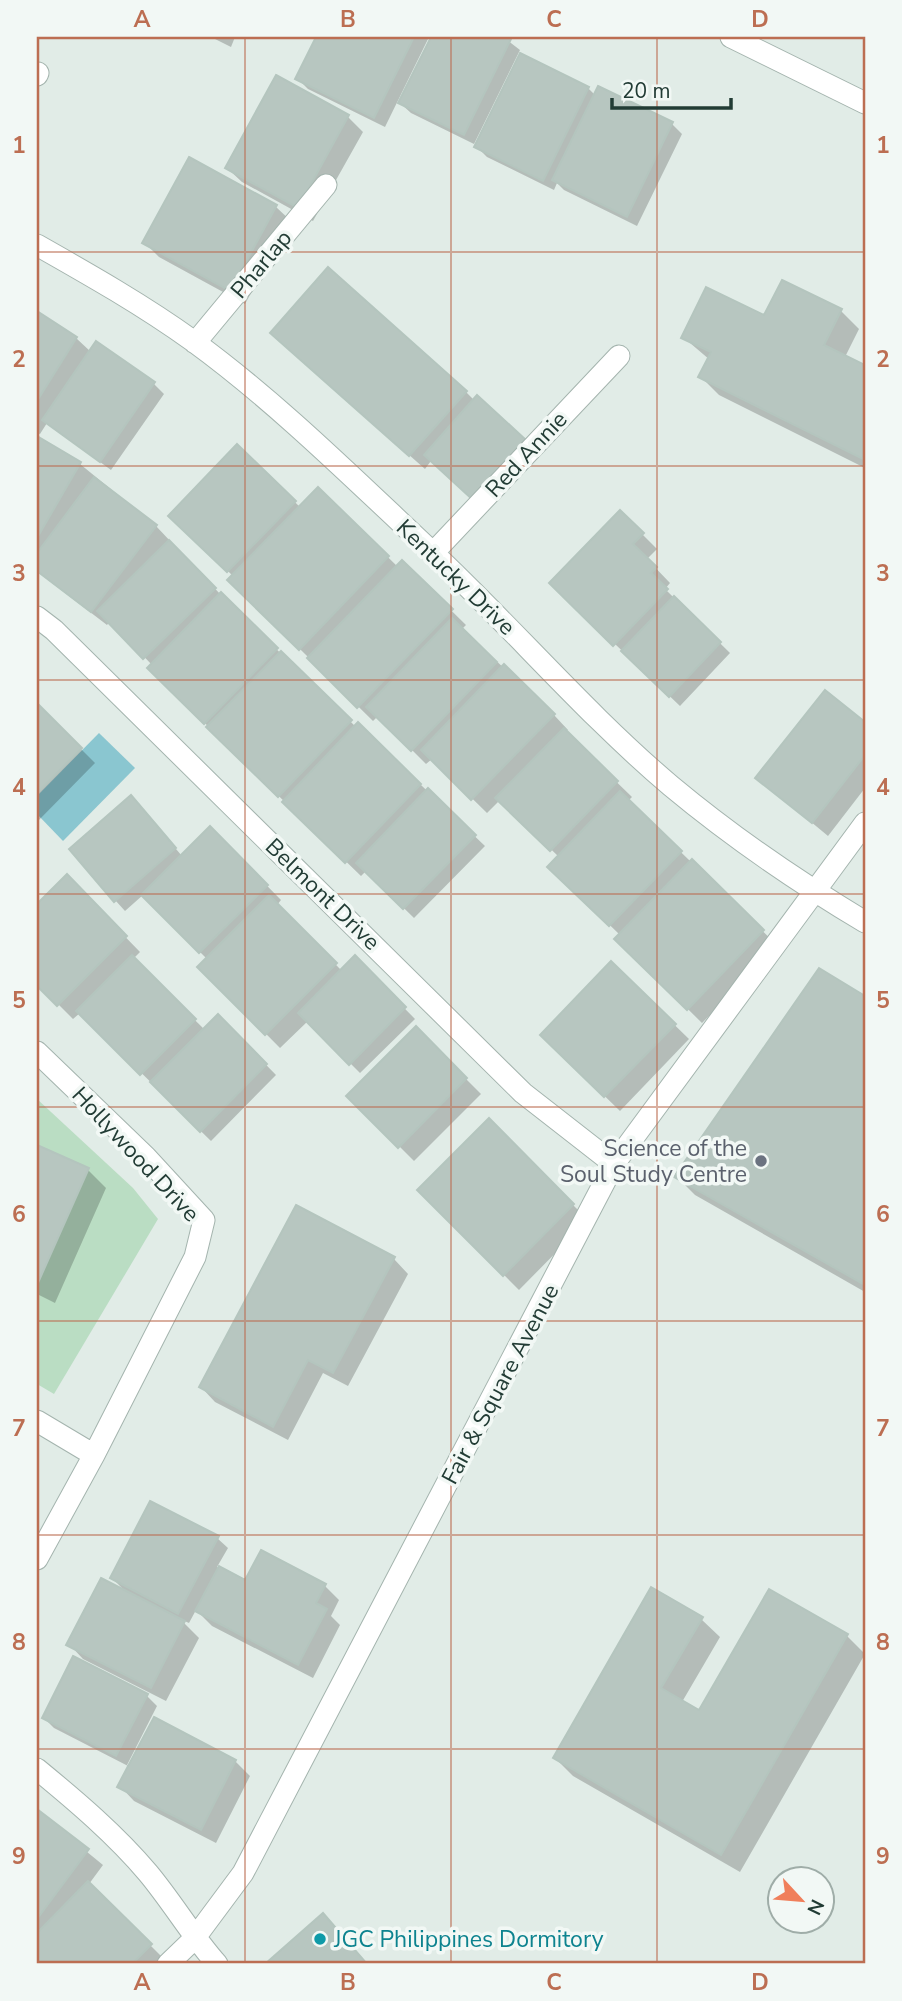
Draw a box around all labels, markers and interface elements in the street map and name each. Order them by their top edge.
text: A [133,4,151,35]
text: B [340,4,356,35]
text: C [546,4,562,35]
text: D [751,4,769,35]
scale bar [612,66,730,110]
text: 20 m [622,77,671,105]
text: 1 [12,130,26,161]
text: 1 [876,130,890,161]
street label: Pharlap [224,224,299,305]
text: 2 [12,344,26,375]
text: 2 [876,344,890,375]
street label: Red Annie [478,405,574,504]
street label: Kentucky Drive [389,513,522,642]
text: 3 [12,558,26,589]
text: 3 [876,558,890,589]
text: 4 [12,772,26,803]
text: 4 [876,772,890,803]
street label: Belmont Drive [258,832,387,957]
text: 5 [12,985,26,1016]
text: 5 [876,985,890,1016]
street label: Hollywood Drive [65,1080,206,1229]
place label: Science of the Soul Study Centre [560,1133,747,1190]
marker: Science of the Soul Study Centre [753,1153,769,1169]
text: 6 [12,1199,26,1230]
text: 6 [876,1199,890,1230]
street label: Fair & Square Avenue [434,1279,566,1490]
text: 7 [12,1413,26,1444]
text: 7 [876,1413,890,1444]
text: 8 [12,1627,26,1658]
text: 8 [876,1627,890,1658]
text: 9 [12,1841,26,1872]
text: 9 [876,1841,890,1872]
north arrow [766,1864,836,1934]
text: N [801,1895,830,1919]
place label: JGC Philippines Dormitory [333,1924,604,1955]
marker: JGC Philippines Dormitory [312,1931,328,1947]
text: A [133,1967,151,1998]
text: B [340,1967,356,1998]
text: C [546,1967,562,1998]
text: D [751,1967,769,1998]

